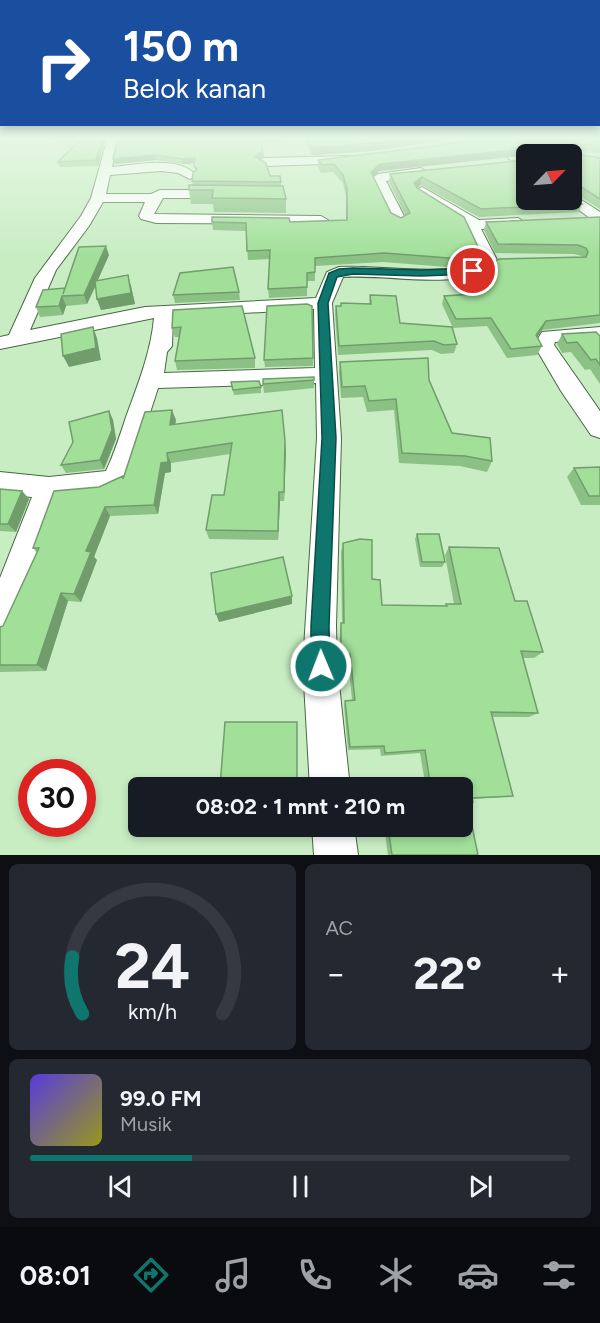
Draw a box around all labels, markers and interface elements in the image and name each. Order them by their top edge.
text: 150 m [123,21,239,72]
icon: right [24,24,102,102]
text: Belok kanan [123,72,266,105]
north arrow [516,144,582,210]
map controls [516,144,582,210]
pin [447,245,498,296]
icon: arrive [456,254,489,287]
position arrow [289,634,353,698]
speed limit sign: 30 [18,759,96,837]
text: 08:02 · 1 mnt · 210 m [196,793,405,820]
text: AC [326,916,353,940]
text: 24 [114,929,190,1004]
text: 22° [413,946,482,1000]
text: − [326,954,346,993]
text: + [549,954,570,993]
text: km/h [128,999,177,1024]
text: 99.0 FM [120,1085,202,1112]
text: Musik [120,1112,172,1136]
icon: previous [104,1170,137,1203]
icon: pause [284,1170,317,1203]
icon: next [464,1170,497,1203]
icon: directions [130,1254,172,1296]
icon: music [212,1254,254,1296]
icon: phone [294,1254,336,1296]
icon: climate [375,1254,417,1296]
icon: car [457,1254,499,1296]
icon: filters [538,1254,580,1296]
text: 08:01 [20,1259,91,1292]

